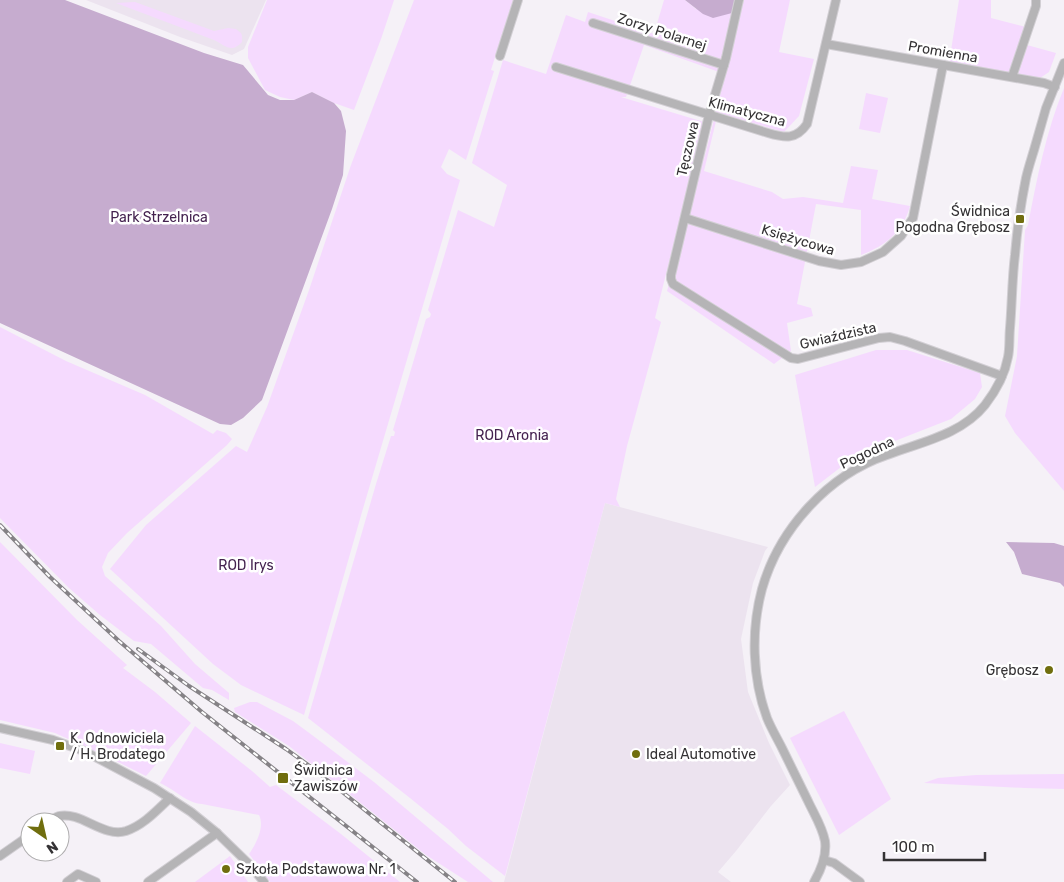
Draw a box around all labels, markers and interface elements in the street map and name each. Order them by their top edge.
street label: Zorzy Polarnej [615,10,709,54]
street label: Promienna [907,38,979,66]
street label: Klimatyczna [706,94,788,130]
street label: Tęczowa [673,120,703,178]
place label: Świdnica Pogodna Grębosz [896,202,1010,236]
park label: Park Strzelnica [110,209,208,226]
marker: Świdnica Pogodna Grębosz [1014,213,1026,225]
street label: Księżycowa [759,221,837,259]
street label: Gwiaździsta [798,319,878,353]
park label: ROD Aronia [475,427,549,444]
street label: Pogodna [837,433,897,473]
park label: ROD Irys [218,557,274,574]
place label: Grębosz [986,662,1039,679]
marker: Grębosz [1043,664,1055,676]
place label: K. Odnowiciela / H. Brodatego [70,730,165,763]
marker: K. Odnowiciela / H. Brodatego [54,740,66,752]
place label: Ideal Automotive [646,746,756,763]
marker: Ideal Automotive [630,748,642,760]
place label: Świdnica Zawiszów [294,761,358,795]
marker: Świdnica Zawiszów [276,771,290,785]
north arrow [20,812,70,862]
scale bar [884,830,985,862]
text: N [43,837,61,857]
text: 100 m [892,838,934,856]
place label: Szkoła Podstawowa Nr. 1 [236,861,396,878]
marker: Szkoła Podstawowa Nr. 1 [220,863,232,875]

